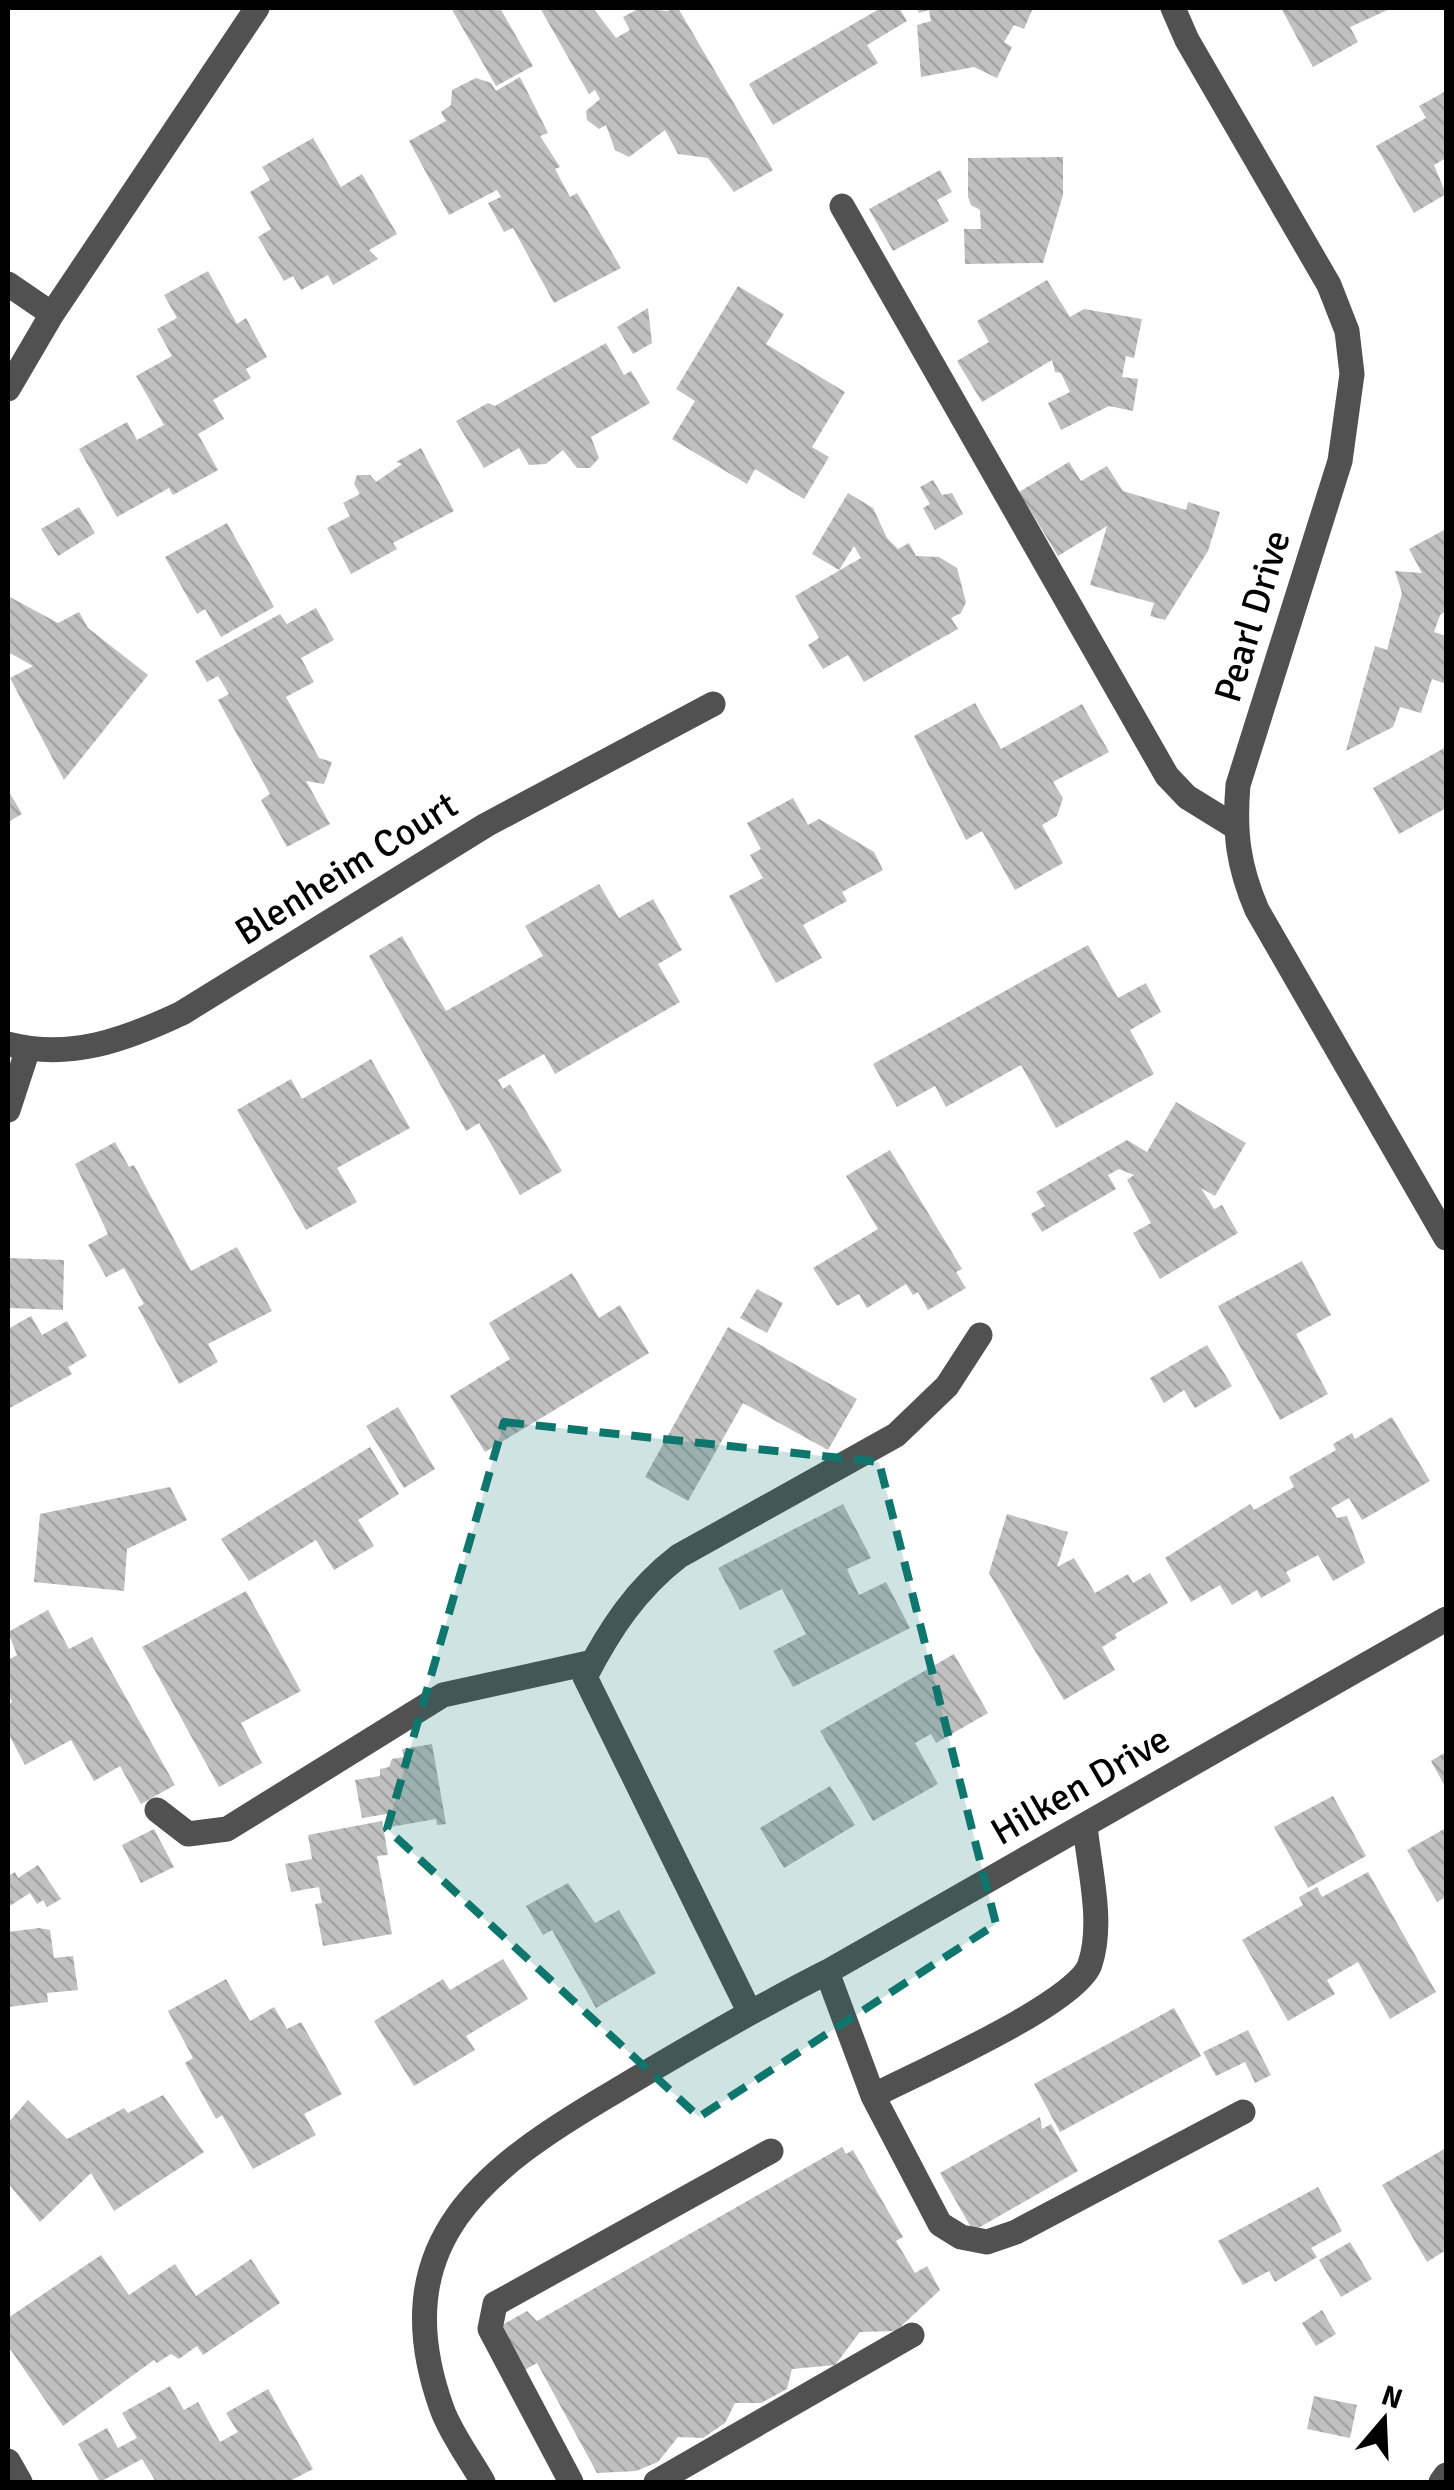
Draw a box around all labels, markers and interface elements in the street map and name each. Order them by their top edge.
street label: Pearl Drive [1204,525,1301,708]
street label: Blenheim Court [226,781,466,956]
street label: Hilken Drive [983,1715,1178,1855]
north arrow [1334,2370,1434,2470]
text: N [1377,2378,1407,2417]

